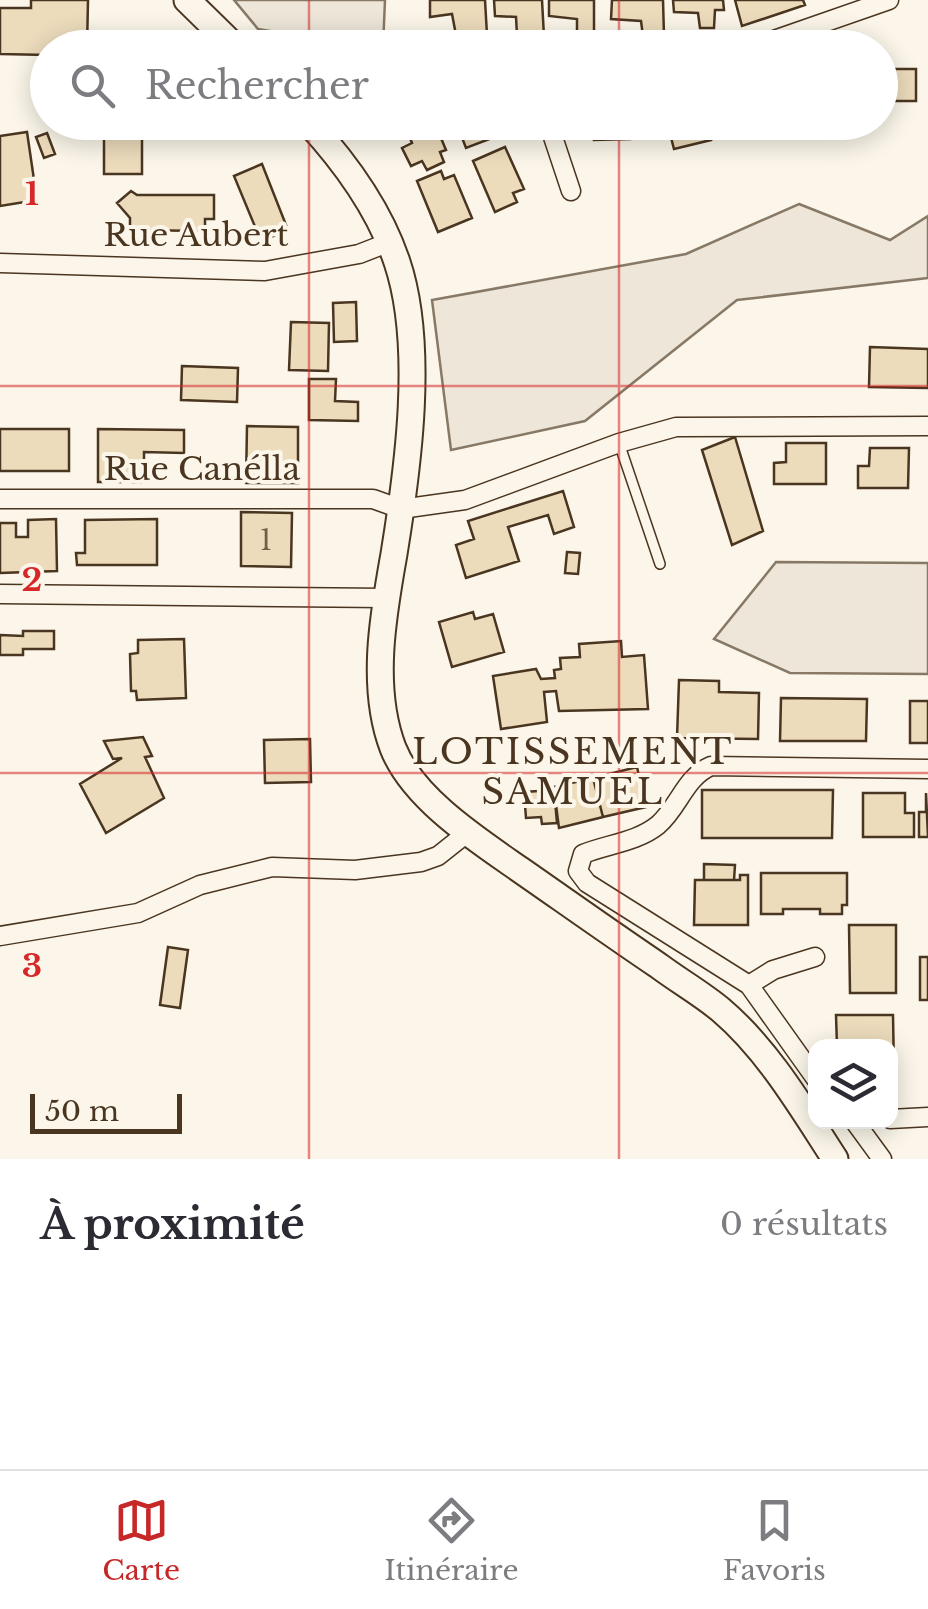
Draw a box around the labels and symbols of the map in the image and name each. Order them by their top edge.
text: 1 [25,174,39,214]
street label: Rue Aubert [103,215,289,255]
street label: Rue Canélla [104,449,301,489]
house number: 1 [260,523,272,558]
text: 2 [22,560,42,600]
district label: LOTISSEMENT SAMUEL [412,730,734,813]
text: 3 [22,946,42,986]
scale bar [30,1089,182,1134]

